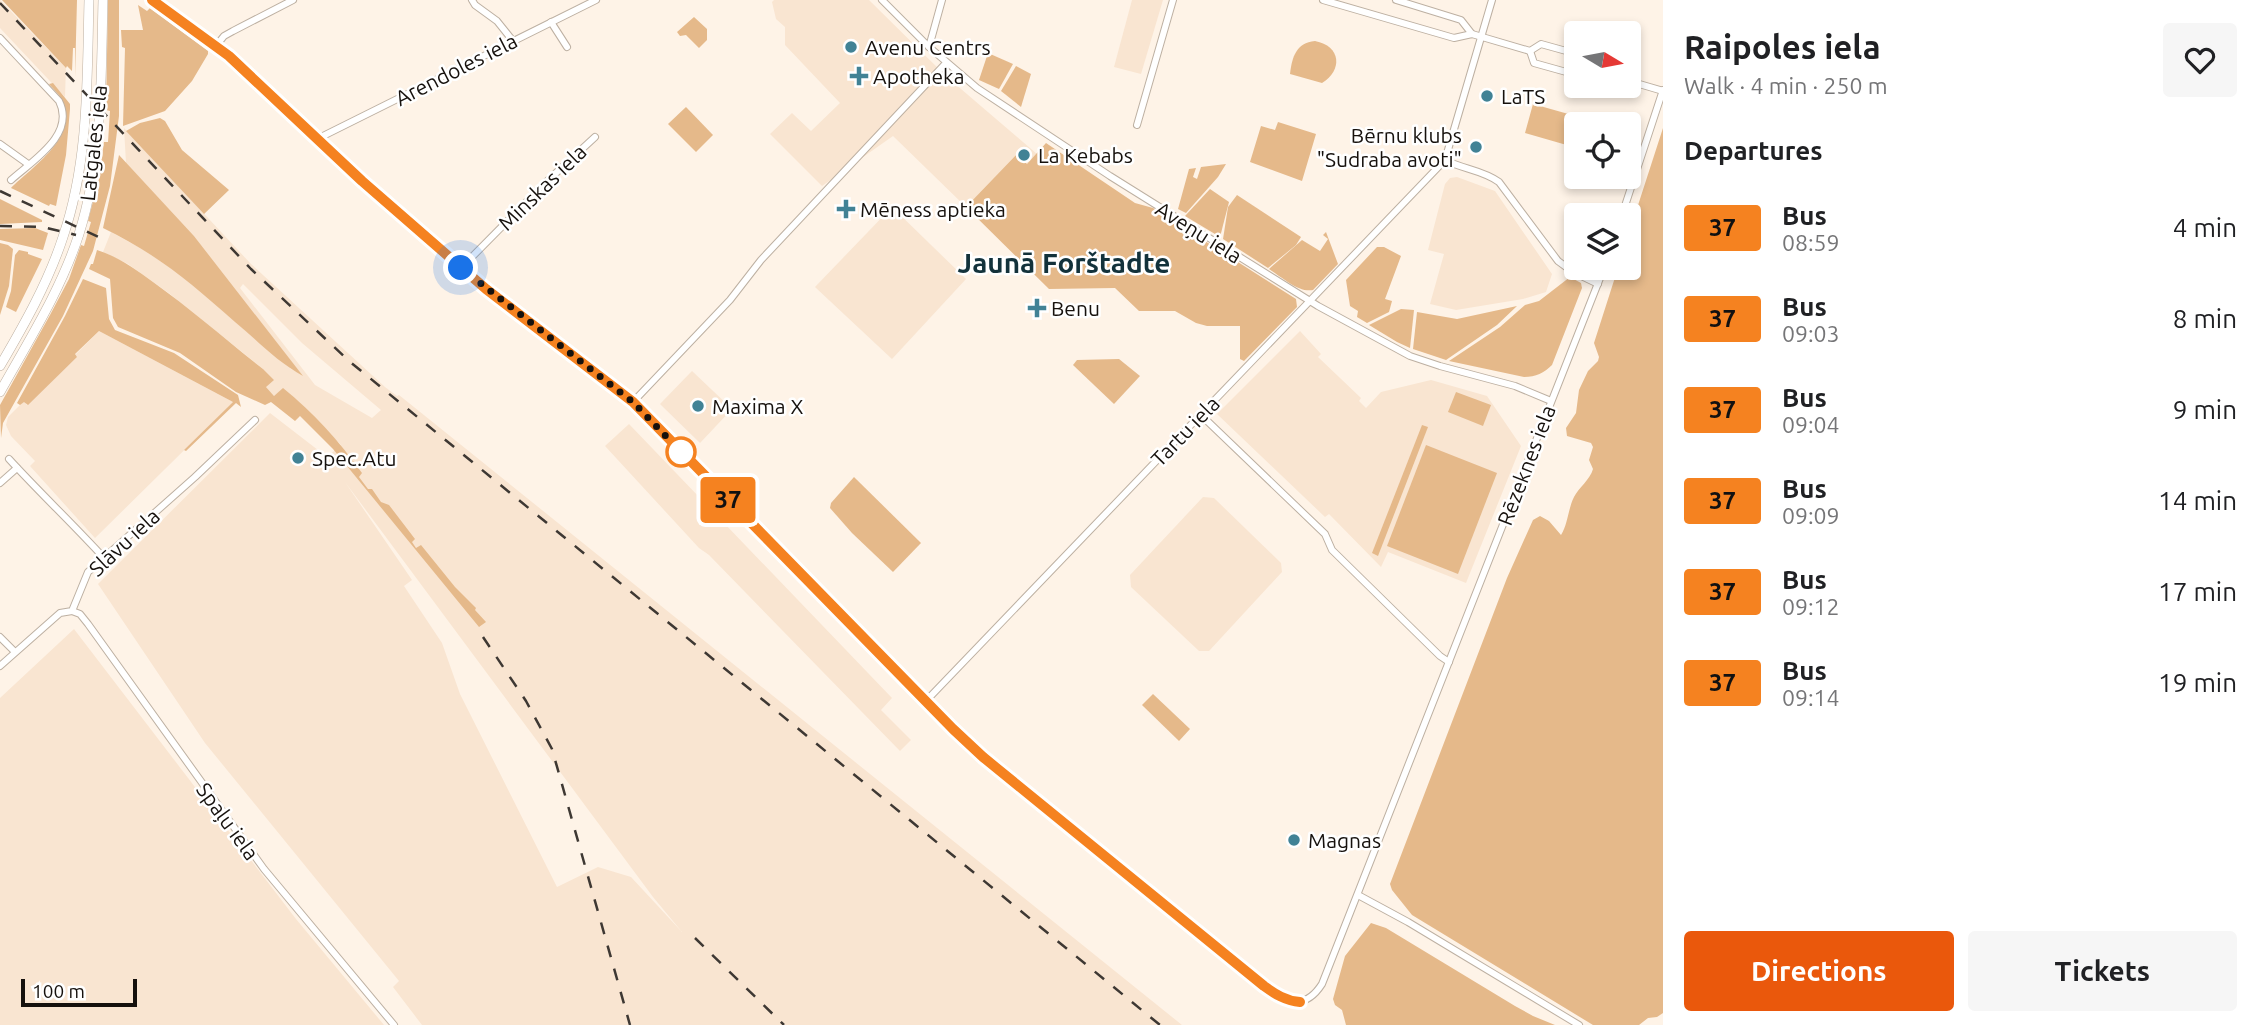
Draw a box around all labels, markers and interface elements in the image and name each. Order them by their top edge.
north arrow [1564,21,1642,98]
map controls [1564,21,1641,280]
button: heart [2163,23,2237,97]
street label: Arendoles iela [391,28,521,110]
text: Raipoles iela [1684,28,1881,65]
place label: Avenu Centrs [865,35,991,59]
marker: Avenu Centrs [843,39,859,55]
place label: Apotheka [873,64,964,88]
marker: Apotheka [851,68,867,84]
text: Walk · 4 min · 250 m [1684,73,1888,98]
street label: Latgales iela [75,84,111,202]
place label: LaTS [1501,84,1545,108]
marker: LaTS [1479,88,1495,104]
button: locate [1564,112,1641,189]
place label: Bērnu klubs "Sudraba avoti" [1317,123,1462,171]
text: Departures [1684,136,1822,165]
street label: Minskas iela [493,139,591,235]
marker: Bērnu klubs "Sudraba avoti" [1468,139,1484,155]
place label: La Kebabs [1038,143,1133,167]
marker: La Kebabs [1016,147,1032,163]
street label: Aveņu iela [1152,196,1246,268]
place label: Mēness aptieka [860,197,1006,221]
marker: Mēness aptieka [838,201,854,217]
text: Bus [1782,201,1827,230]
button: layers [1564,203,1641,280]
text: 4 min [2173,213,2237,242]
text: 37 [1709,214,1736,241]
text: 08:59 [1782,230,1840,255]
district label: Jaunā Forštadte [958,247,1170,278]
your location [443,250,478,285]
text: Bus [1782,292,1827,321]
place label: Benu [1051,296,1100,320]
marker: Benu [1029,300,1045,316]
text: 8 min [2173,304,2237,333]
text: 37 [1709,305,1736,332]
text: 09:03 [1782,321,1840,346]
text: Bus [1782,383,1827,412]
street label: Tartu iela [1146,391,1224,471]
place label: Maxima X [712,394,803,418]
text: 9 min [2173,395,2237,424]
text: 37 [1709,396,1736,423]
marker: Maxima X [690,398,706,414]
street label: Rēzeknes iela [1492,401,1560,529]
text: 09:04 [1782,412,1840,437]
unlabelled marker [666,437,696,467]
place label: Spec.Atu [312,446,396,470]
marker: Spec.Atu [290,450,306,466]
text: Bus [1782,474,1827,503]
line badge: 37 [696,477,760,523]
text: 37 [714,486,742,513]
text: 14 min [2158,486,2237,515]
text: 37 [1709,487,1736,514]
street label: Slāvu iela [84,503,164,581]
text: 09:09 [1782,503,1840,528]
text: Bus [1782,565,1827,594]
text: 17 min [2158,577,2237,606]
text: 37 [1709,578,1736,605]
text: 09:12 [1782,594,1840,619]
text: Bus [1782,656,1827,685]
text: 19 min [2158,668,2237,697]
text: 37 [1709,669,1736,696]
text: 09:14 [1782,685,1840,710]
street label: Spaļu iela [192,778,264,864]
place label: Magnas [1308,828,1381,852]
marker: Magnas [1286,832,1302,848]
button: Directions [1684,931,1954,1011]
button: Tickets [1968,931,2237,1011]
scale bar [21,976,136,1008]
text: 100 m [32,980,85,1002]

